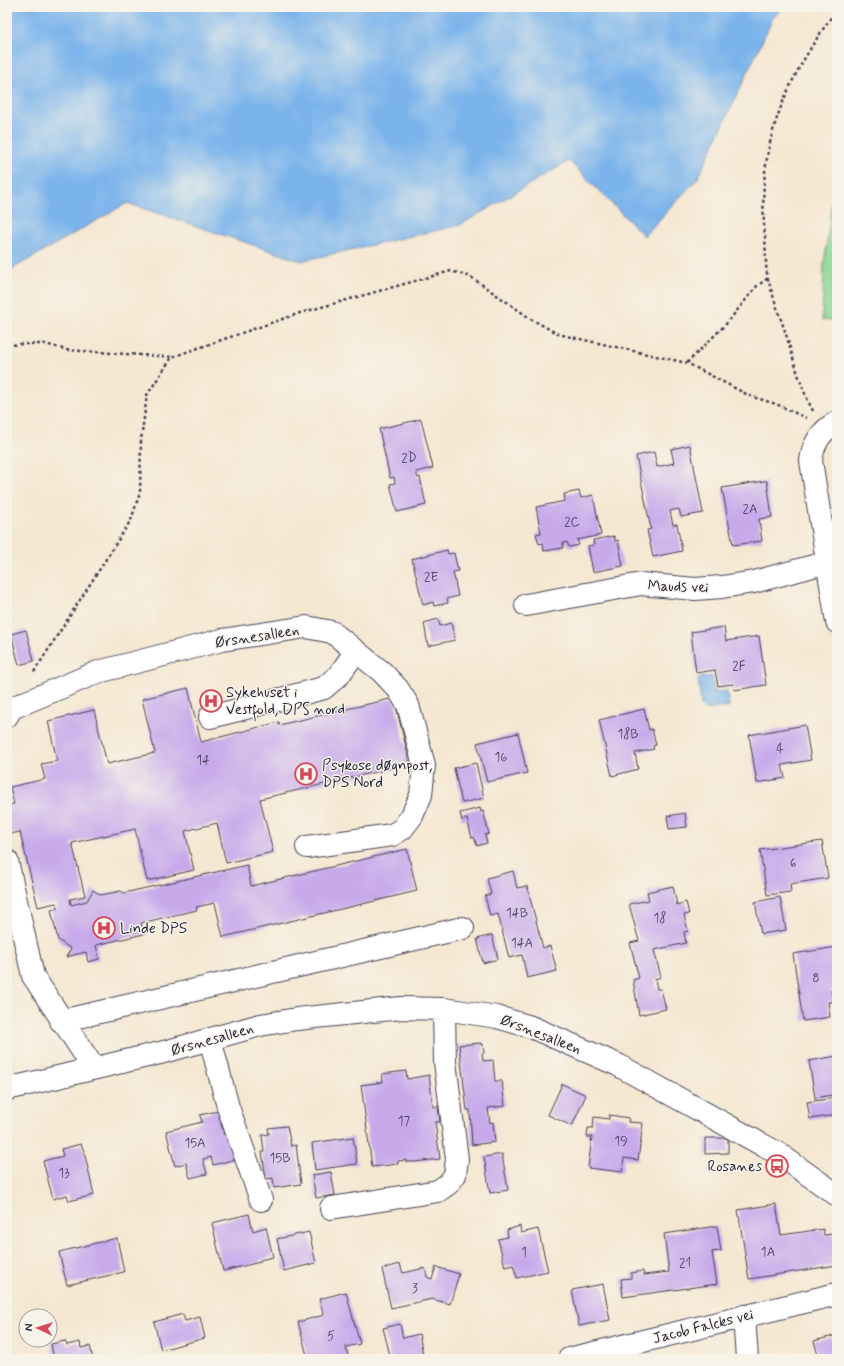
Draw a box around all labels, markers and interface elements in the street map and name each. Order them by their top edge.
house number: 2D [401,450,417,467]
house number: 2A [743,501,757,518]
house number: 2C [564,514,580,531]
house number: 2E [424,569,438,586]
street label: Mauds vei [647,576,709,598]
street label: Ørsnesalleen [214,620,301,654]
house number: 2F [732,658,746,675]
place label: Sykehuset i Vestfold, DPS nord [226,683,345,722]
hospital icon: Sykehuset i Vestfold, DPS nord [198,688,224,714]
house number: 18B [617,726,639,743]
house number: 4 [776,741,784,758]
house number: 16 [494,749,508,766]
house number: 14 [196,752,210,769]
place label: Psykose døgnpost, DPS Nord [322,756,432,793]
hospital icon: Psykose døgnpost, DPS Nord [293,761,319,787]
house number: 6 [790,855,797,872]
house number: 14B [506,905,528,922]
house number: 18 [654,910,666,927]
hospital icon: Linde DPS [91,915,117,941]
place label: Linde DPS [120,919,188,939]
house number: 14A [511,935,533,952]
house number: 8 [812,970,820,987]
street label: Ørsnesalleen [497,1010,584,1060]
street label: Ørsnesalleen [169,1019,256,1061]
house number: 17 [398,1113,411,1130]
house number: 19 [614,1133,628,1150]
house number: 15A [184,1135,206,1152]
house number: 15B [270,1150,290,1167]
bus stop icon: Rosanes [764,1153,790,1179]
place label: Rosanes [707,1157,762,1177]
house number: 13 [58,1165,70,1182]
house number: 1 [521,1244,527,1261]
house number: 1A [761,1244,775,1261]
house number: 21 [679,1255,691,1272]
house number: 3 [412,1280,418,1297]
street label: Jacob Falcks vei [651,1305,756,1349]
north arrow [18,1308,58,1348]
text: N [22,1323,36,1332]
house number: 5 [327,1328,335,1345]

